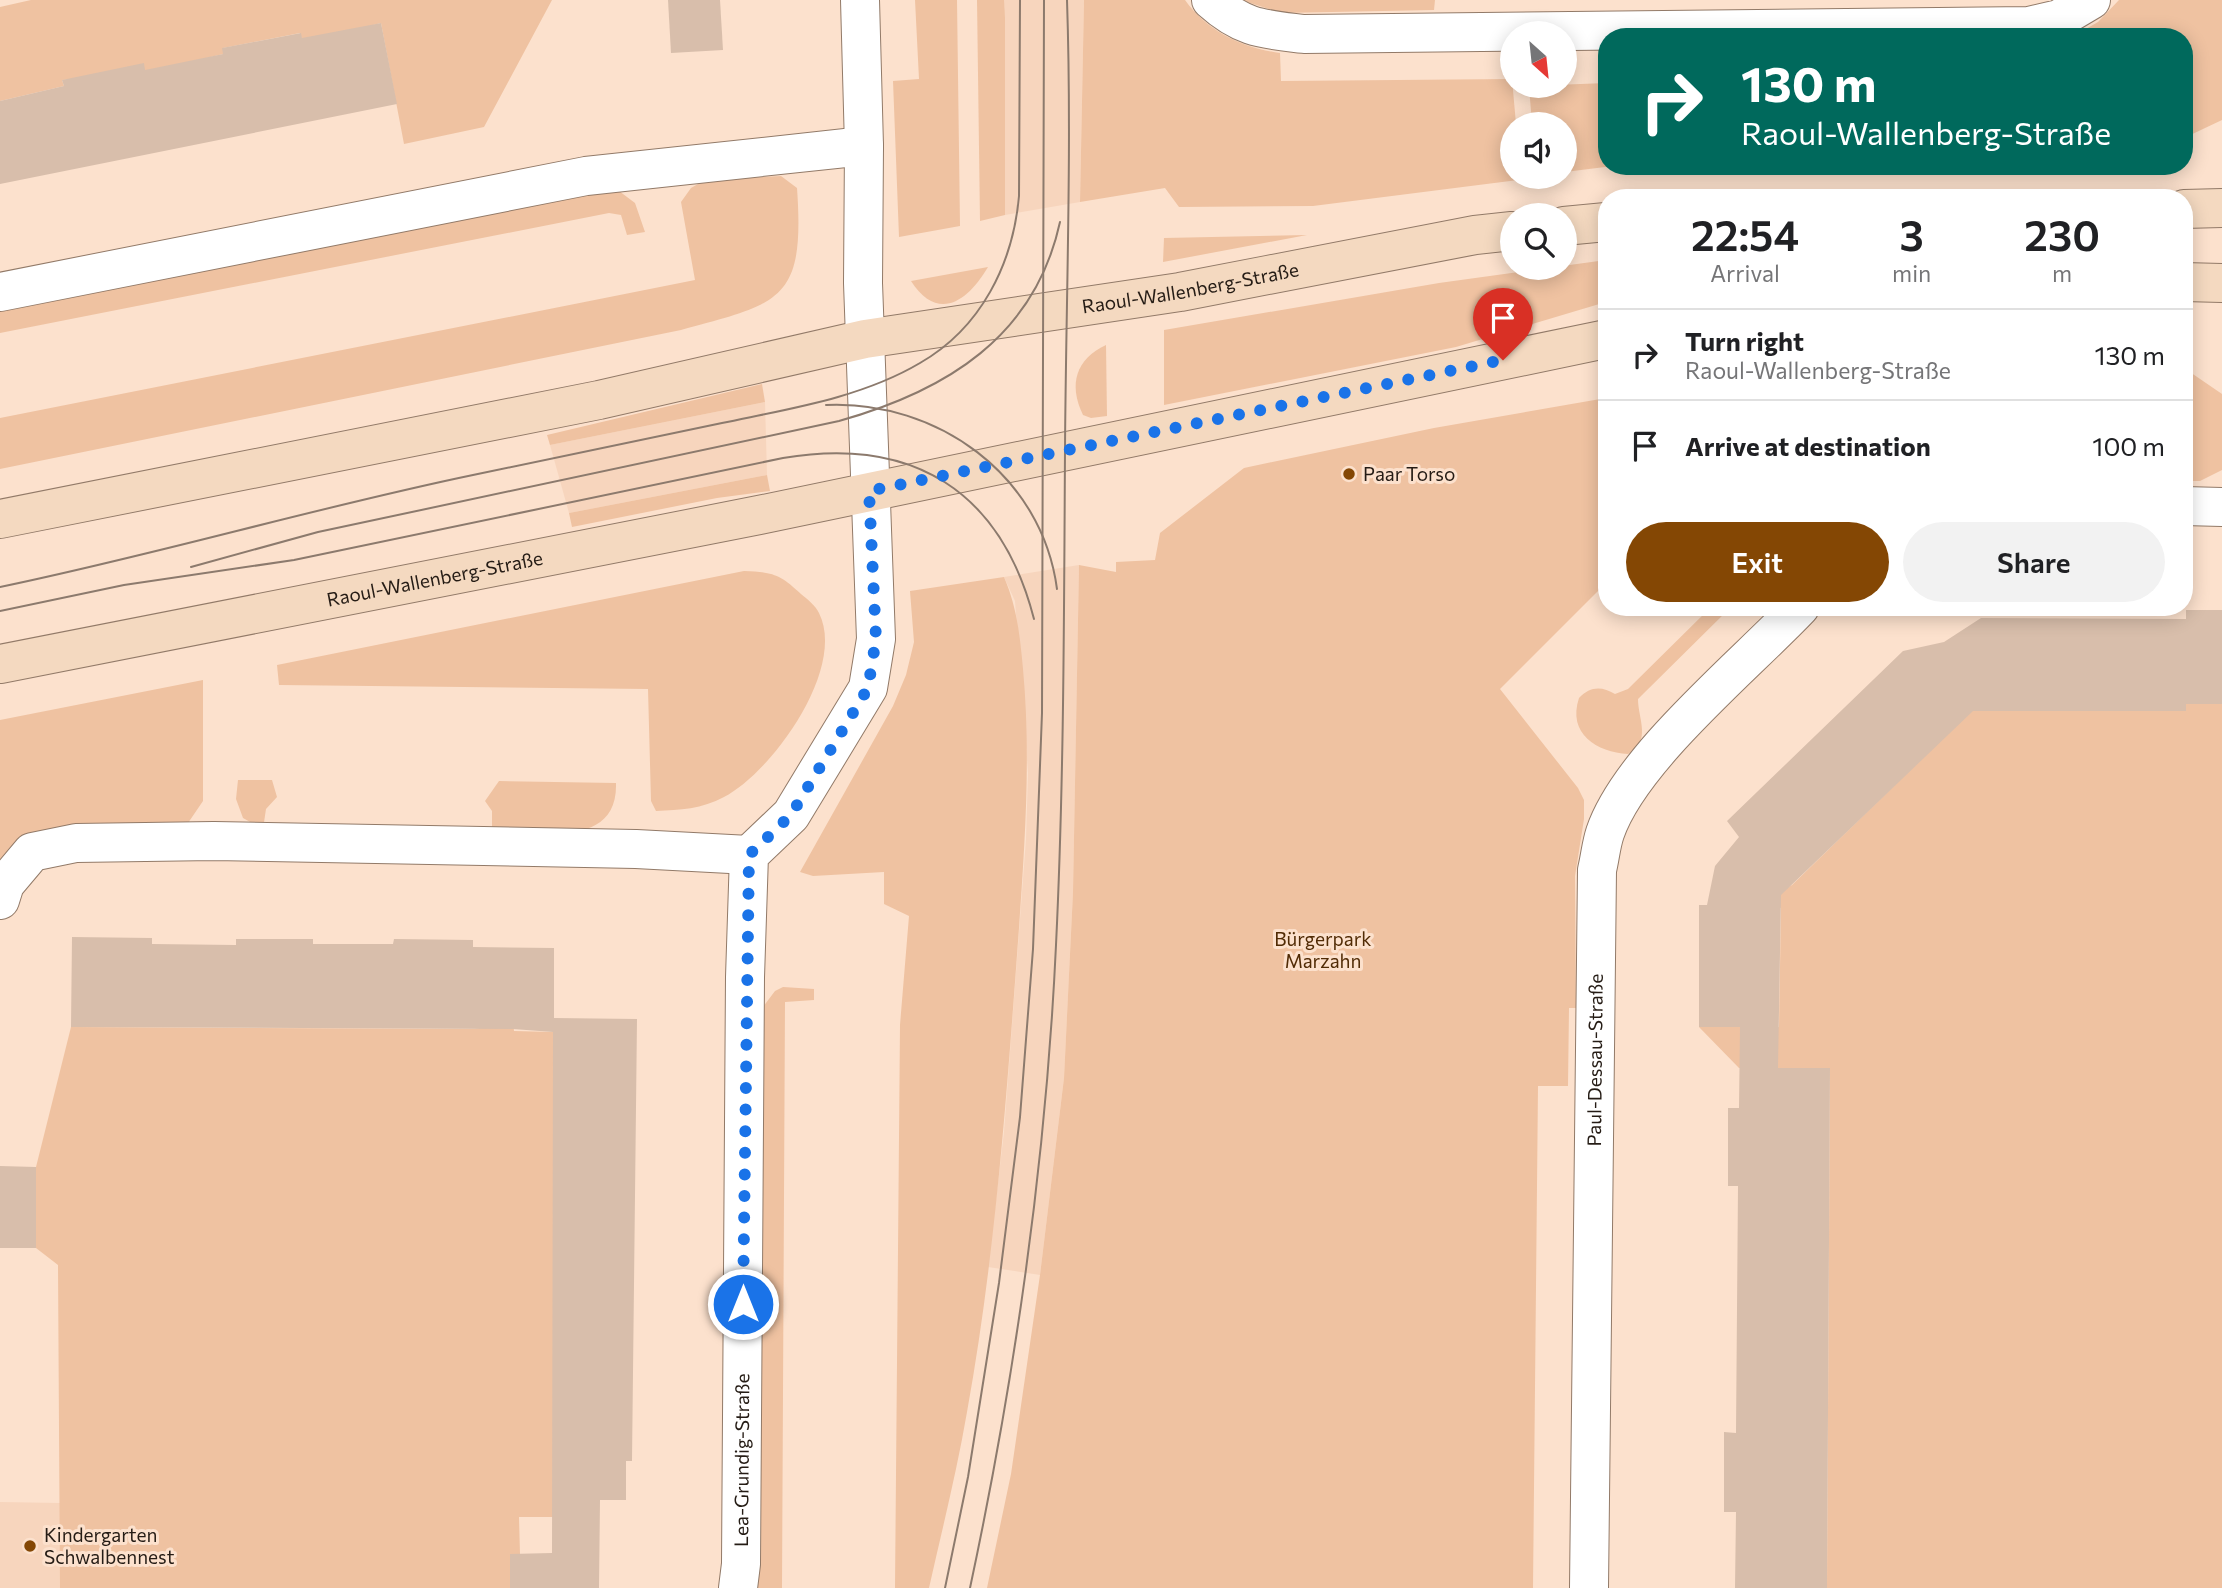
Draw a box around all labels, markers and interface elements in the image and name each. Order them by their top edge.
north arrow [1500,21,1577,98]
map controls [1500,21,1577,280]
text: 130 m [1741,52,1876,112]
icon: right [1626,56,1717,147]
button: sound [1500,112,1577,189]
text: Raoul-Wallenberg-Straße [1741,112,2111,152]
button: search [1500,203,1577,280]
text: 22:54 [1691,208,1799,260]
text: 3 [1899,208,1924,260]
text: 230 [2024,208,2100,260]
street label: Raoul-Wallenberg-Straße [1080,257,1301,317]
text: Arrival [1710,259,1780,287]
text: min [1892,259,1931,287]
text: m [2052,259,2072,287]
pin [1473,288,1533,360]
icon: arrive [1484,299,1522,337]
text: Turn right [1685,325,1804,356]
icon: right [1626,336,1664,374]
text: 130 m [2094,339,2165,370]
text: Raoul-Wallenberg-Straße [1685,356,1951,384]
icon: arrive [1626,427,1664,465]
text: Arrive at destination [1685,430,1931,461]
text: 100 m [2092,430,2165,461]
place label: Paar Torso [1363,462,1455,485]
marker: Paar Torso [1341,466,1357,482]
button: Exit [1626,522,1889,602]
button: Share [1903,522,2165,602]
street label: Raoul-Wallenberg-Straße [325,546,545,611]
park label: Bürgerpark Marzahn [1274,927,1372,972]
street label: Paul-Dessau-Straße [1582,973,1607,1147]
position arrow [706,1267,780,1341]
street label: Lea-Grundig-Straße [729,1373,753,1547]
place label: Kindergarten Schwalbennest [44,1523,175,1568]
marker: Kindergarten Schwalbennest [22,1538,38,1554]

